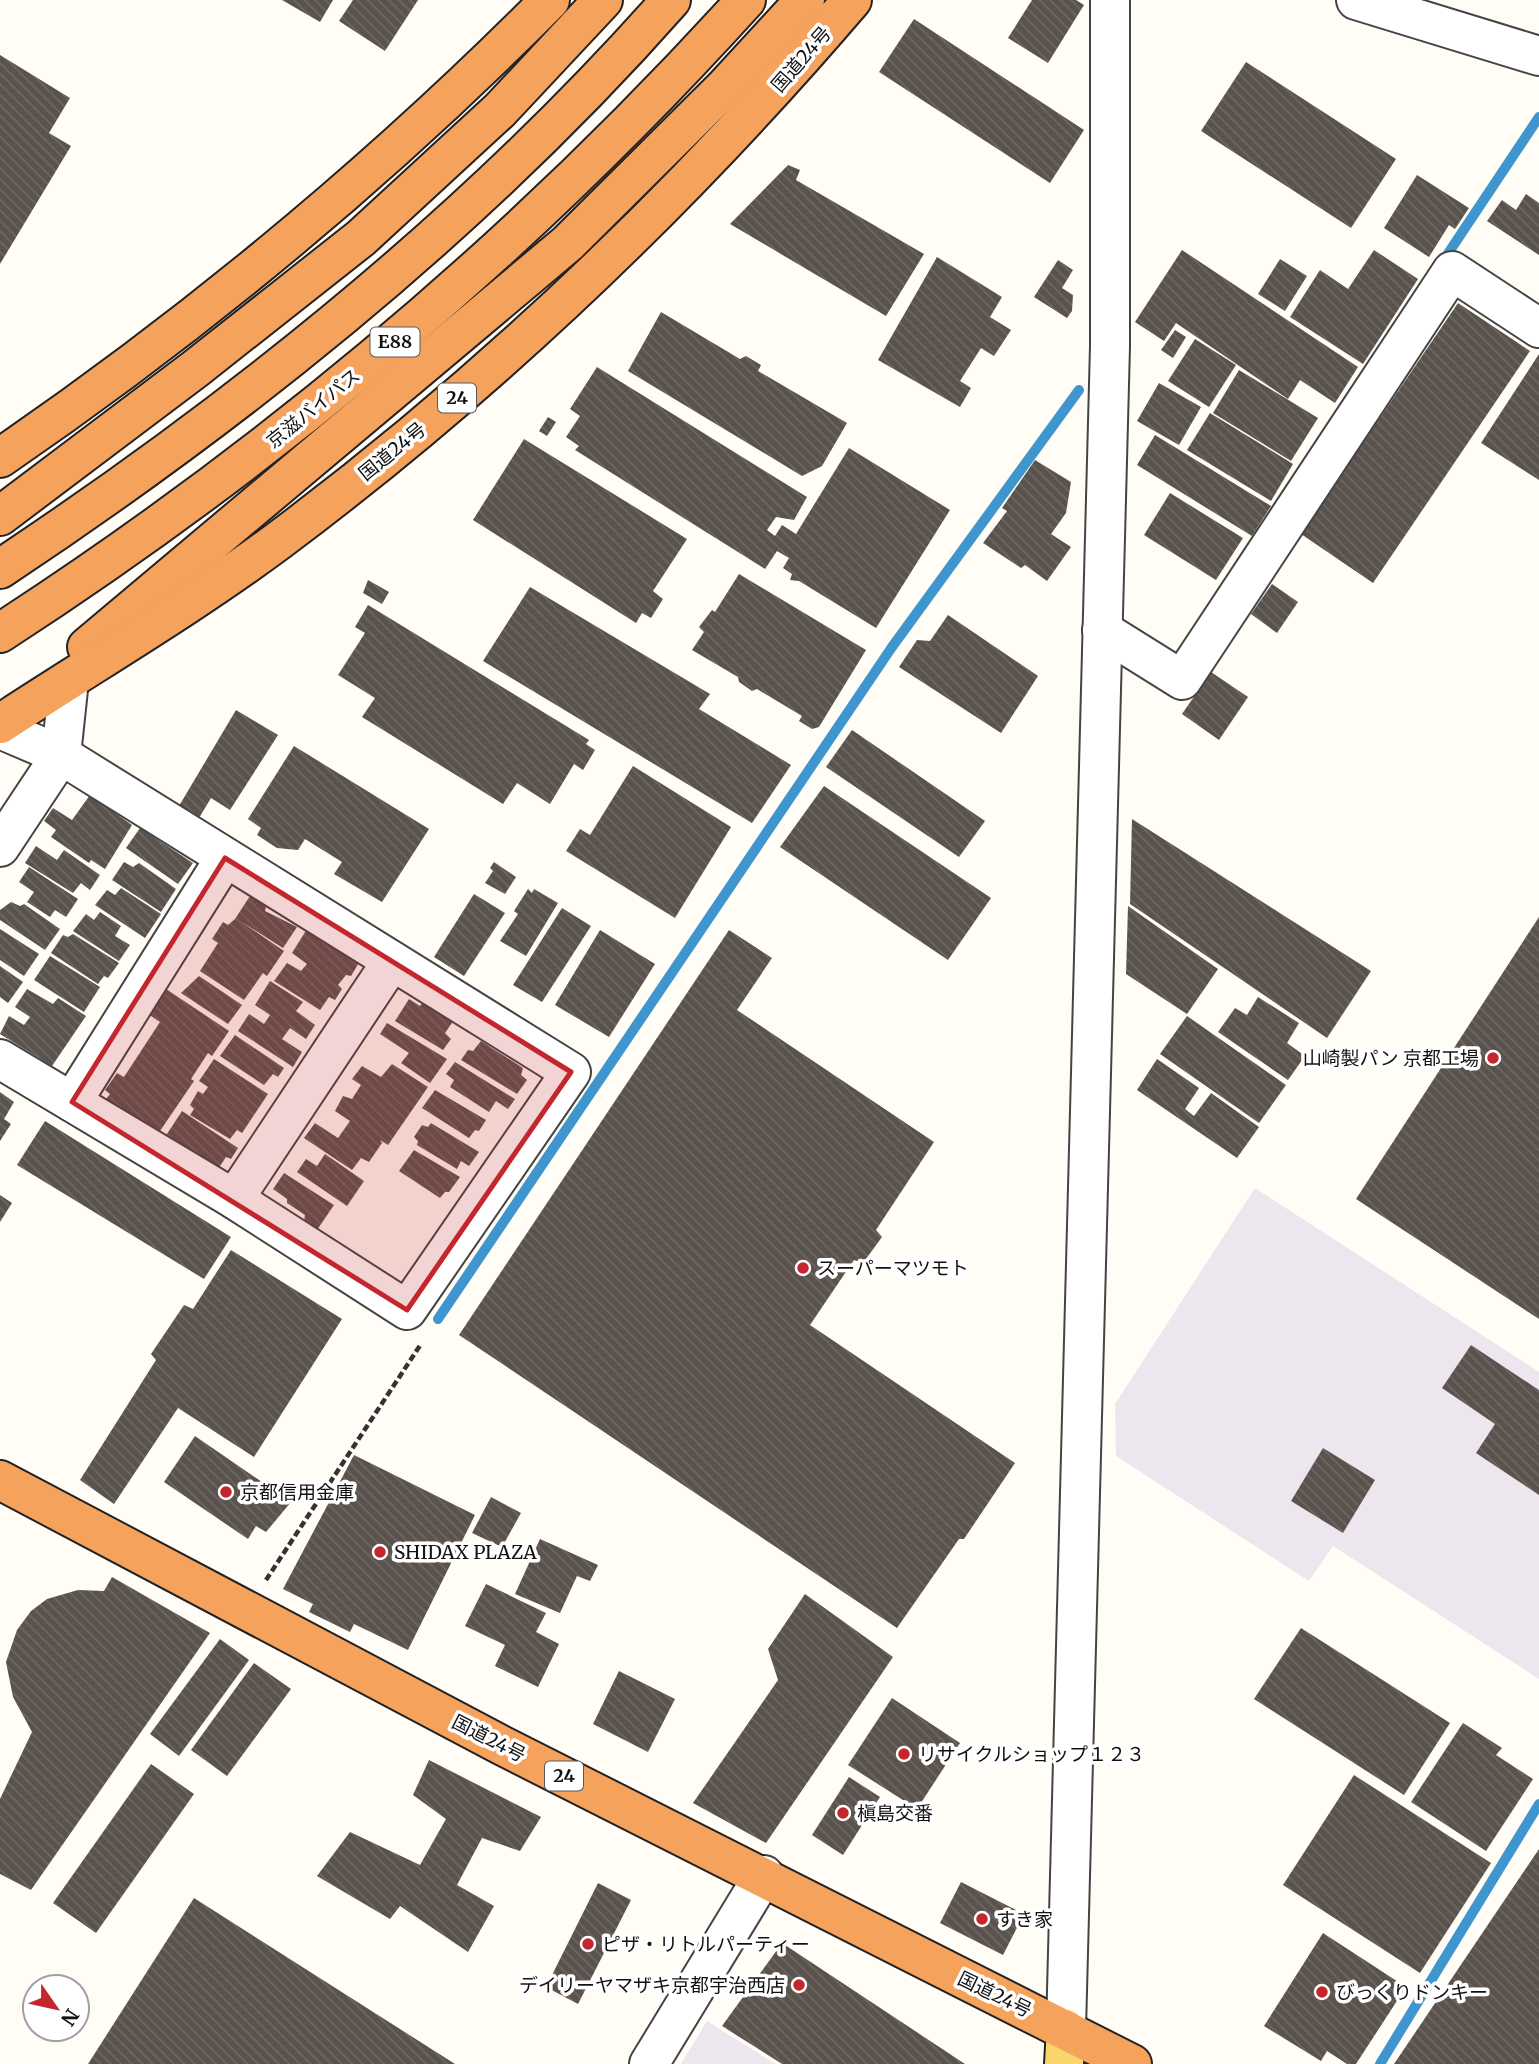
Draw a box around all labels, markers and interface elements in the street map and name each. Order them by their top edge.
street label: 国道24号 [766,21,836,97]
road number: E88 [370,328,420,356]
street label: 京滋バイパス [261,363,365,453]
road number: 24 [438,384,476,412]
street label: 国道24号 [354,417,430,485]
place label: 山崎製パン 京都工場 [1303,1046,1479,1070]
marker: 山崎製パン 京都工場 [1485,1050,1501,1066]
place label: スーパーマツモト [817,1256,969,1280]
marker: スーパーマツモト [795,1260,811,1276]
place label: 京都信用金庫 [240,1480,354,1504]
marker: 京都信用金庫 [218,1484,234,1500]
place label: SHIDAX PLAZA [394,1540,537,1564]
marker: SHIDAX PLAZA [372,1544,388,1560]
street label: 国道24号 [448,1709,530,1767]
place label: リサイクルショップ１２３ [918,1742,1145,1766]
marker: リサイクルショップ１２３ [896,1746,912,1762]
road number: 24 [545,1762,583,1791]
place label: 槇島交番 [857,1801,933,1825]
marker: 槇島交番 [835,1805,851,1821]
place label: すき家 [996,1907,1053,1931]
marker: すき家 [974,1911,990,1927]
place label: ピザ・リトルパーティー [602,1932,810,1956]
marker: ピザ・リトルパーティー [580,1936,596,1952]
street label: 国道24号 [954,1966,1036,2022]
north arrow [21,1973,91,2043]
place label: デイリーヤマザキ京都宇治西店 [519,1973,785,1997]
marker: デイリーヤマザキ京都宇治西店 [791,1977,807,1993]
place label: びっくりドンキー [1336,1980,1488,2004]
marker: びっくりドンキー [1314,1984,1330,2000]
text: N [56,2005,84,2030]

